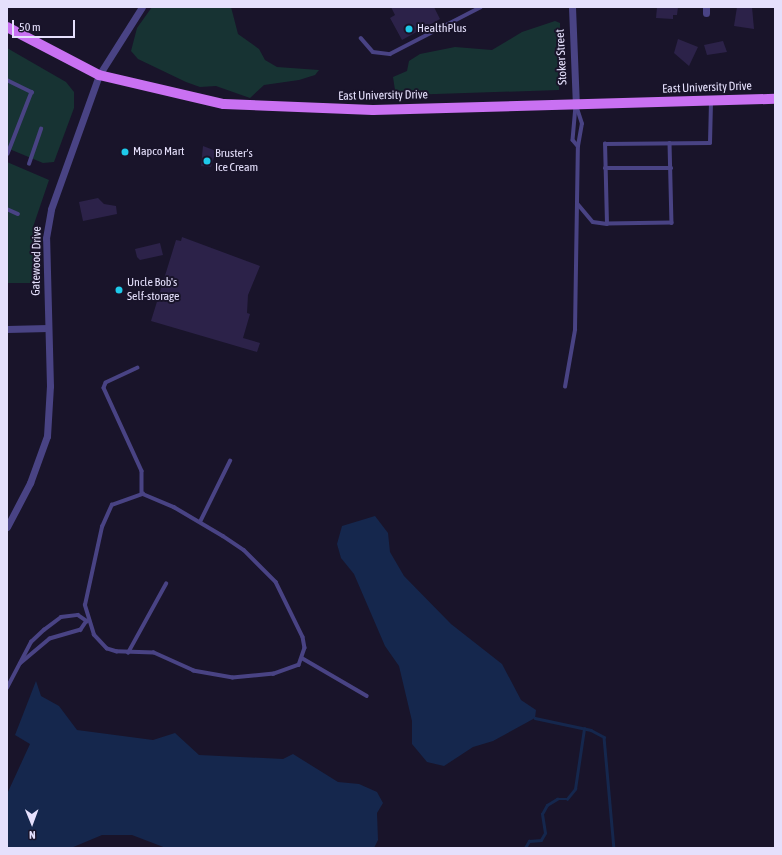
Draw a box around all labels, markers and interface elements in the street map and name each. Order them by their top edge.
scale bar [14,12,77,38]
text: 50 m [19,20,41,34]
place label: HealthPlus [417,22,467,36]
marker: HealthPlus [404,24,414,34]
street label: Stoker Street [553,29,571,85]
street label: East University Drive [662,79,752,97]
street label: East University Drive [338,88,428,104]
place label: Mapco Mart [133,145,185,159]
marker: Mapco Mart [120,147,130,157]
place label: Bruster's Ice Cream [215,147,258,175]
marker: Bruster's Ice Cream [202,156,212,166]
street label: Gatewood Drive [29,226,45,296]
place label: Uncle Bob's Self-storage [127,276,179,304]
marker: Uncle Bob's Self-storage [114,285,124,295]
north arrow [12,803,52,843]
text: N [29,829,36,841]

